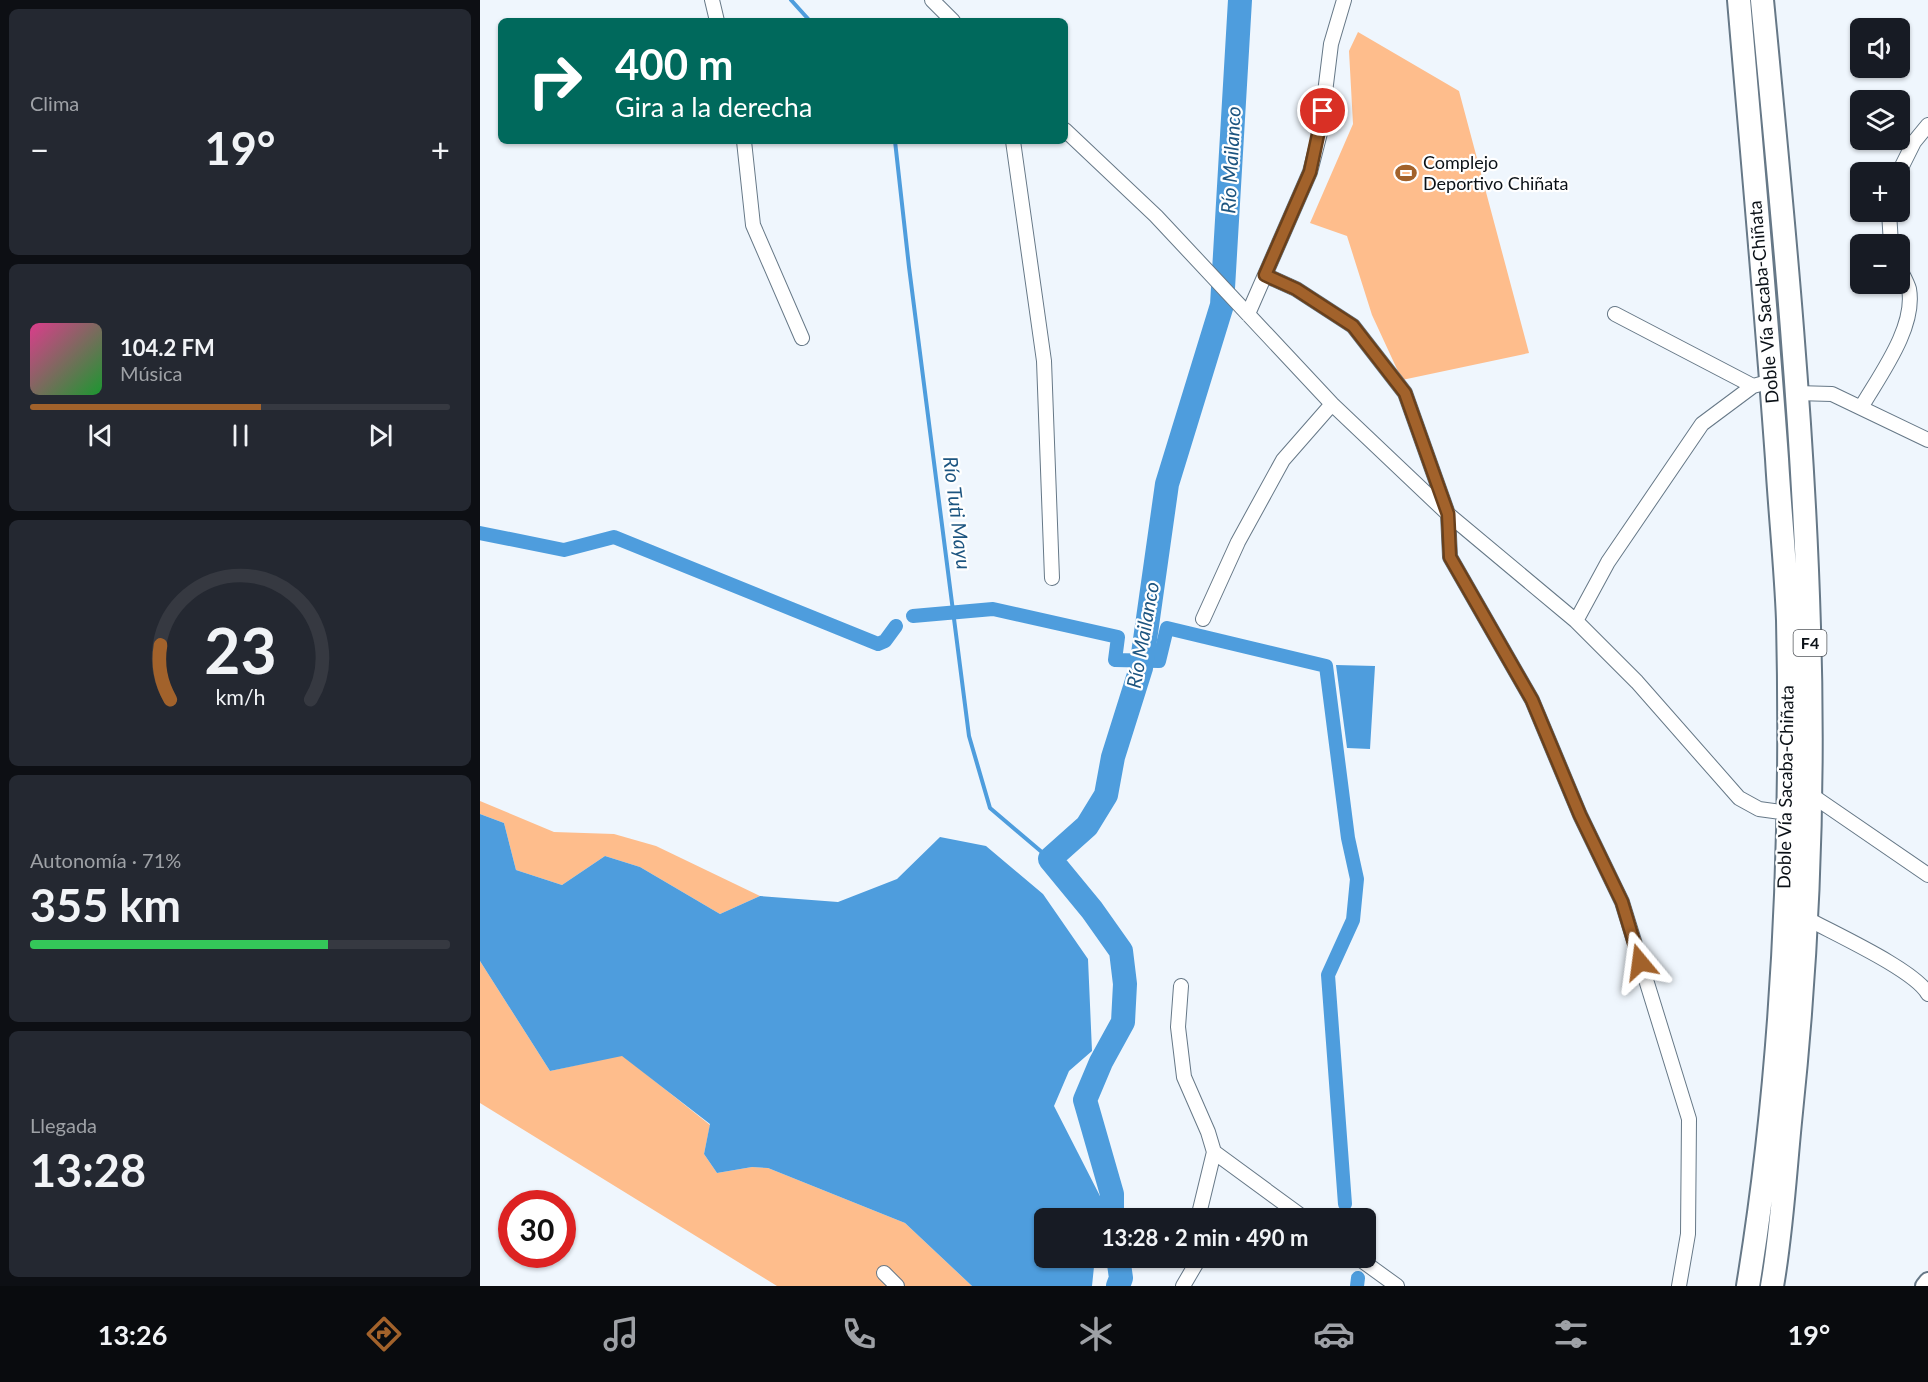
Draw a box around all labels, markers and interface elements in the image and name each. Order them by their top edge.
map controls [1850,18,1910,294]
button: sound [1850,18,1910,78]
text: 400 m [615,39,733,89]
icon: right [516,42,594,120]
pin [1297,85,1348,136]
text: Gira a la derecha [615,90,812,123]
button: layers [1850,90,1910,150]
text: Clima [30,91,79,115]
icon: arrive [1306,94,1339,127]
water label: Río Mailanco [1215,106,1245,214]
text: 19° [205,121,275,175]
text: − [30,129,49,169]
text: + [431,129,450,169]
place label: Complejo Deportivo Chiñata [1423,151,1569,194]
sports icon: Complejo Deportivo Chiñata [1394,161,1418,185]
button: + [1850,162,1910,222]
street label: Doble Vía Sacaba-Chiñata [1743,200,1783,405]
button: − [1850,234,1910,294]
text: 104.2 FM [120,334,215,361]
text: Música [120,361,183,385]
icon: previous [84,419,117,452]
icon: pause [224,419,257,452]
icon: next [364,419,397,452]
water label: Río Tuti Mayu [939,455,977,571]
water label: Río Mailanco [1121,580,1163,690]
text: 23 [204,612,276,687]
road number: F4 [1794,630,1826,656]
text: km/h [215,684,265,710]
street label: Doble Vía Sacaba-Chiñata [1772,685,1798,889]
text: Autonomía · 71% [30,848,181,872]
text: 355 km [30,878,181,932]
position arrow [1608,930,1672,994]
text: Llegada [30,1113,97,1137]
text: 13:28 [30,1143,146,1197]
speed limit sign: 30 [498,1190,576,1268]
text: 13:28 · 2 min · 490 m [1102,1224,1308,1251]
icon: directions [363,1313,405,1355]
icon: music [600,1313,642,1355]
icon: phone [838,1313,880,1355]
icon: climate [1075,1313,1117,1355]
icon: car [1313,1313,1355,1355]
icon: filters [1550,1313,1592,1355]
text: 13:26 [98,1318,167,1351]
text: 19° [1788,1318,1830,1351]

